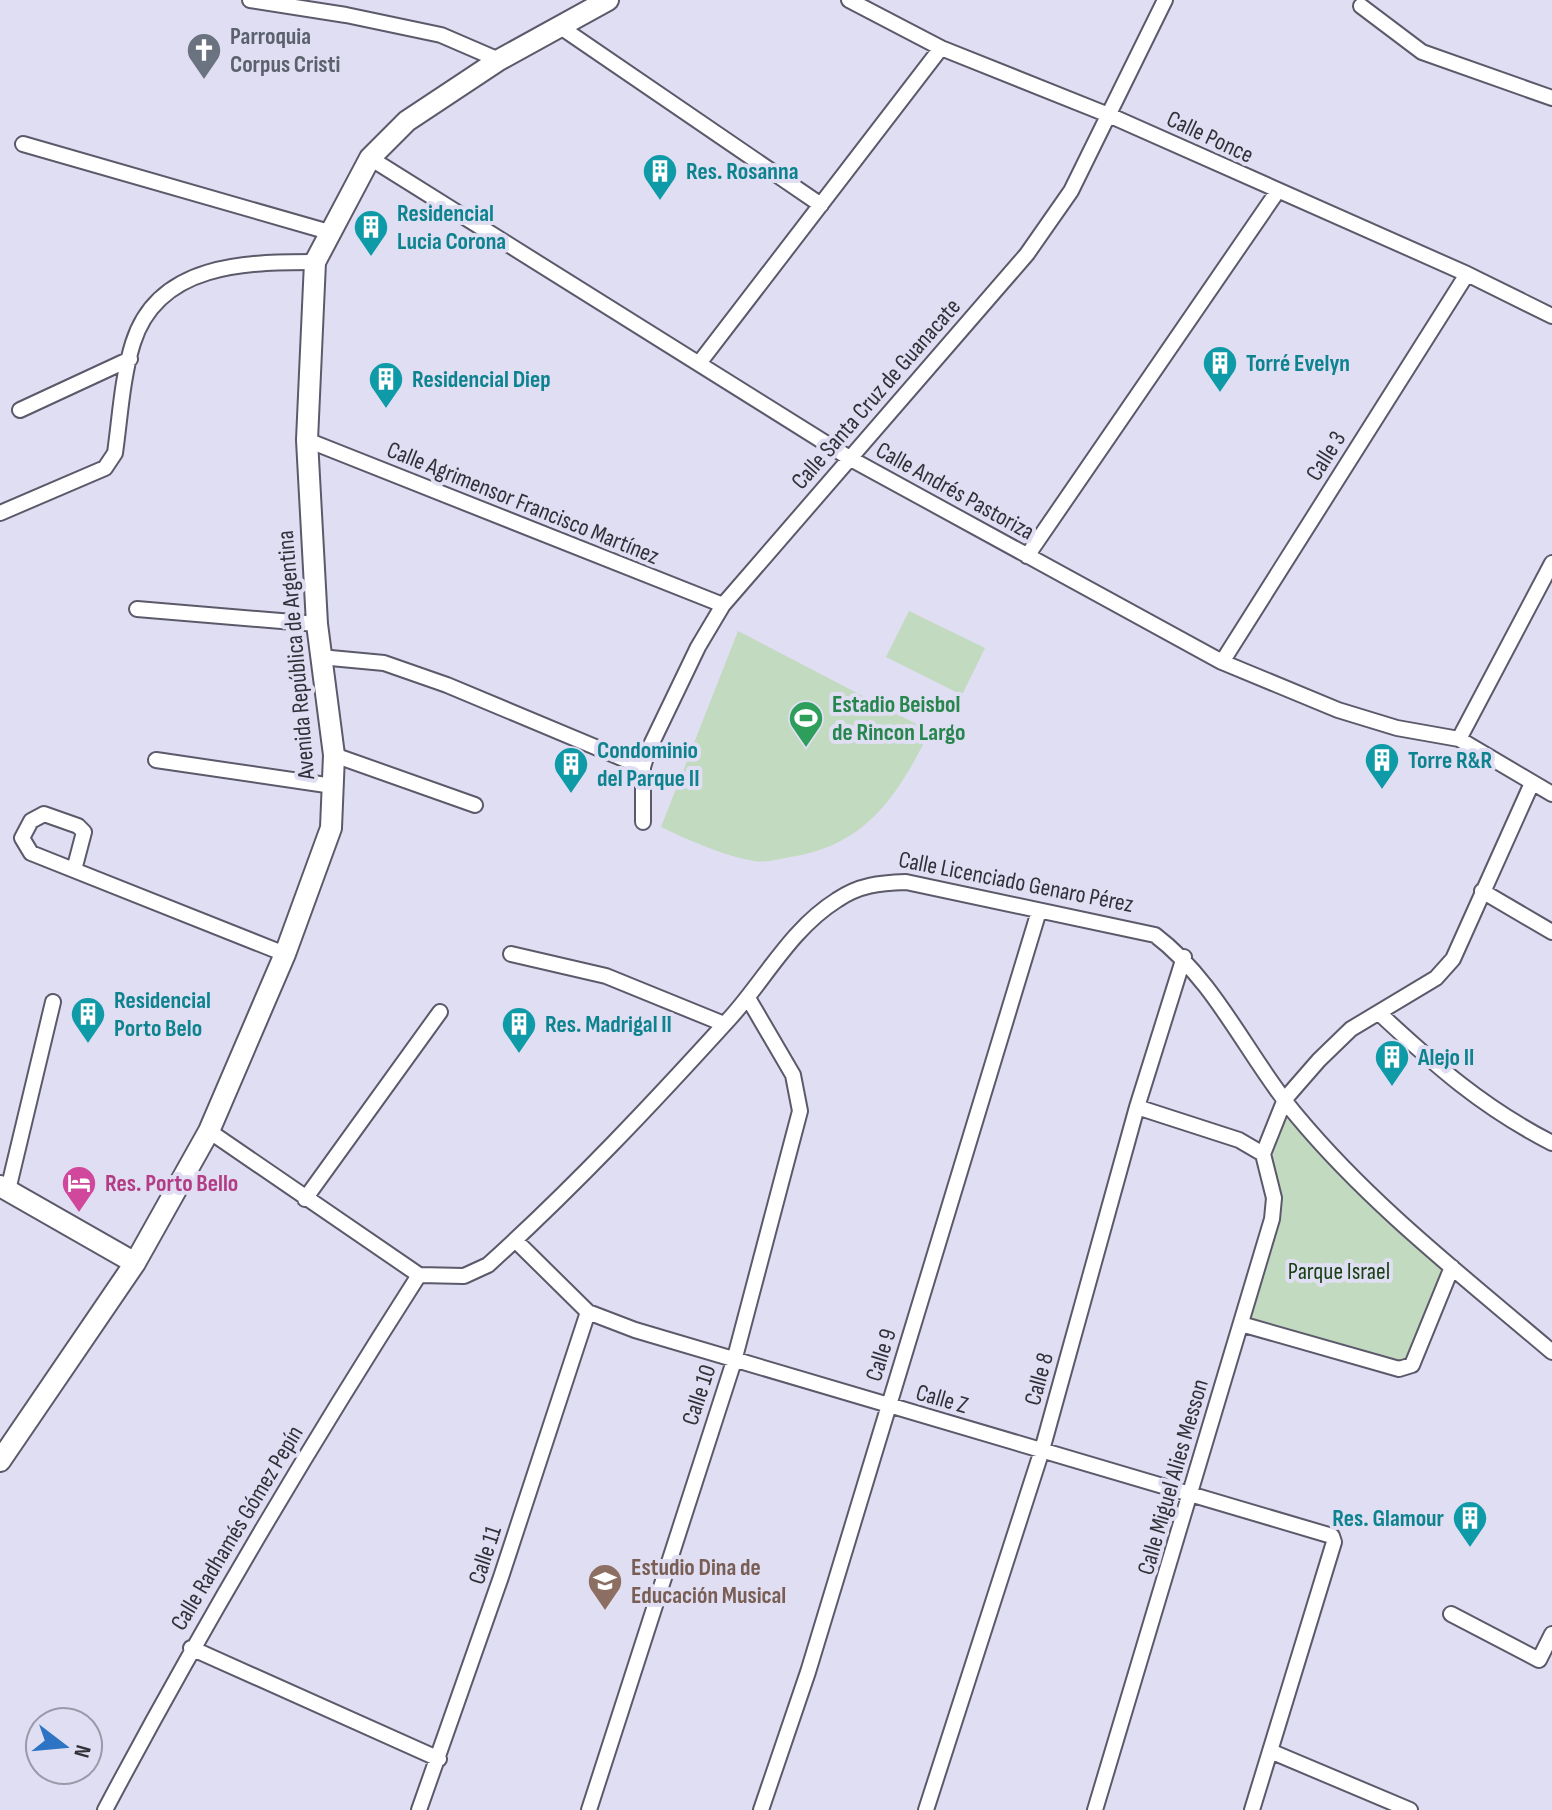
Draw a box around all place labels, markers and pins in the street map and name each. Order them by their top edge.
place label: Parroquia Corpus Cristi [230,22,340,79]
church icon: Parroquia Corpus Cristi [185,31,223,81]
building icon: Res. Rosanna [641,152,679,202]
place label: Res. Rosanna [686,157,798,186]
place label: Residencial Lucia Corona [397,199,506,256]
building icon: Residencial Lucia Corona [352,208,390,258]
building icon: Torré Evelyn [1201,344,1239,394]
place label: Torré Evelyn [1246,349,1350,378]
building icon: Residencial Diep [367,360,405,410]
place label: Residencial Diep [412,365,551,394]
place label: Estadio Beisbol de Rincon Largo [832,690,965,747]
sports icon: Estadio Beisbol de Rincon Largo [787,699,825,749]
place label: Condominio del Parque II [597,736,699,793]
building icon: Torre R&R [1363,741,1401,791]
building icon: Condominio del Parque II [552,745,590,795]
place label: Torre R&R [1408,746,1493,775]
place label: Residencial Porto Belo [114,986,211,1043]
building icon: Residencial Porto Belo [69,995,107,1045]
building icon: Res. Madrigal II [500,1005,538,1055]
place label: Res. Madrigal II [545,1010,672,1039]
building icon: Alejo II [1373,1038,1411,1088]
place label: Alejo II [1417,1043,1474,1072]
hotel icon: Res. Porto Bello [60,1164,98,1214]
place label: Res. Porto Bello [105,1169,238,1198]
building icon: Res. Glamour [1451,1499,1489,1549]
place label: Res. Glamour [1332,1504,1445,1533]
place label: Estudio Dina de Educación Musical [631,1553,786,1610]
school or university icon: Estudio Dina de Educación Musical [586,1562,624,1612]

